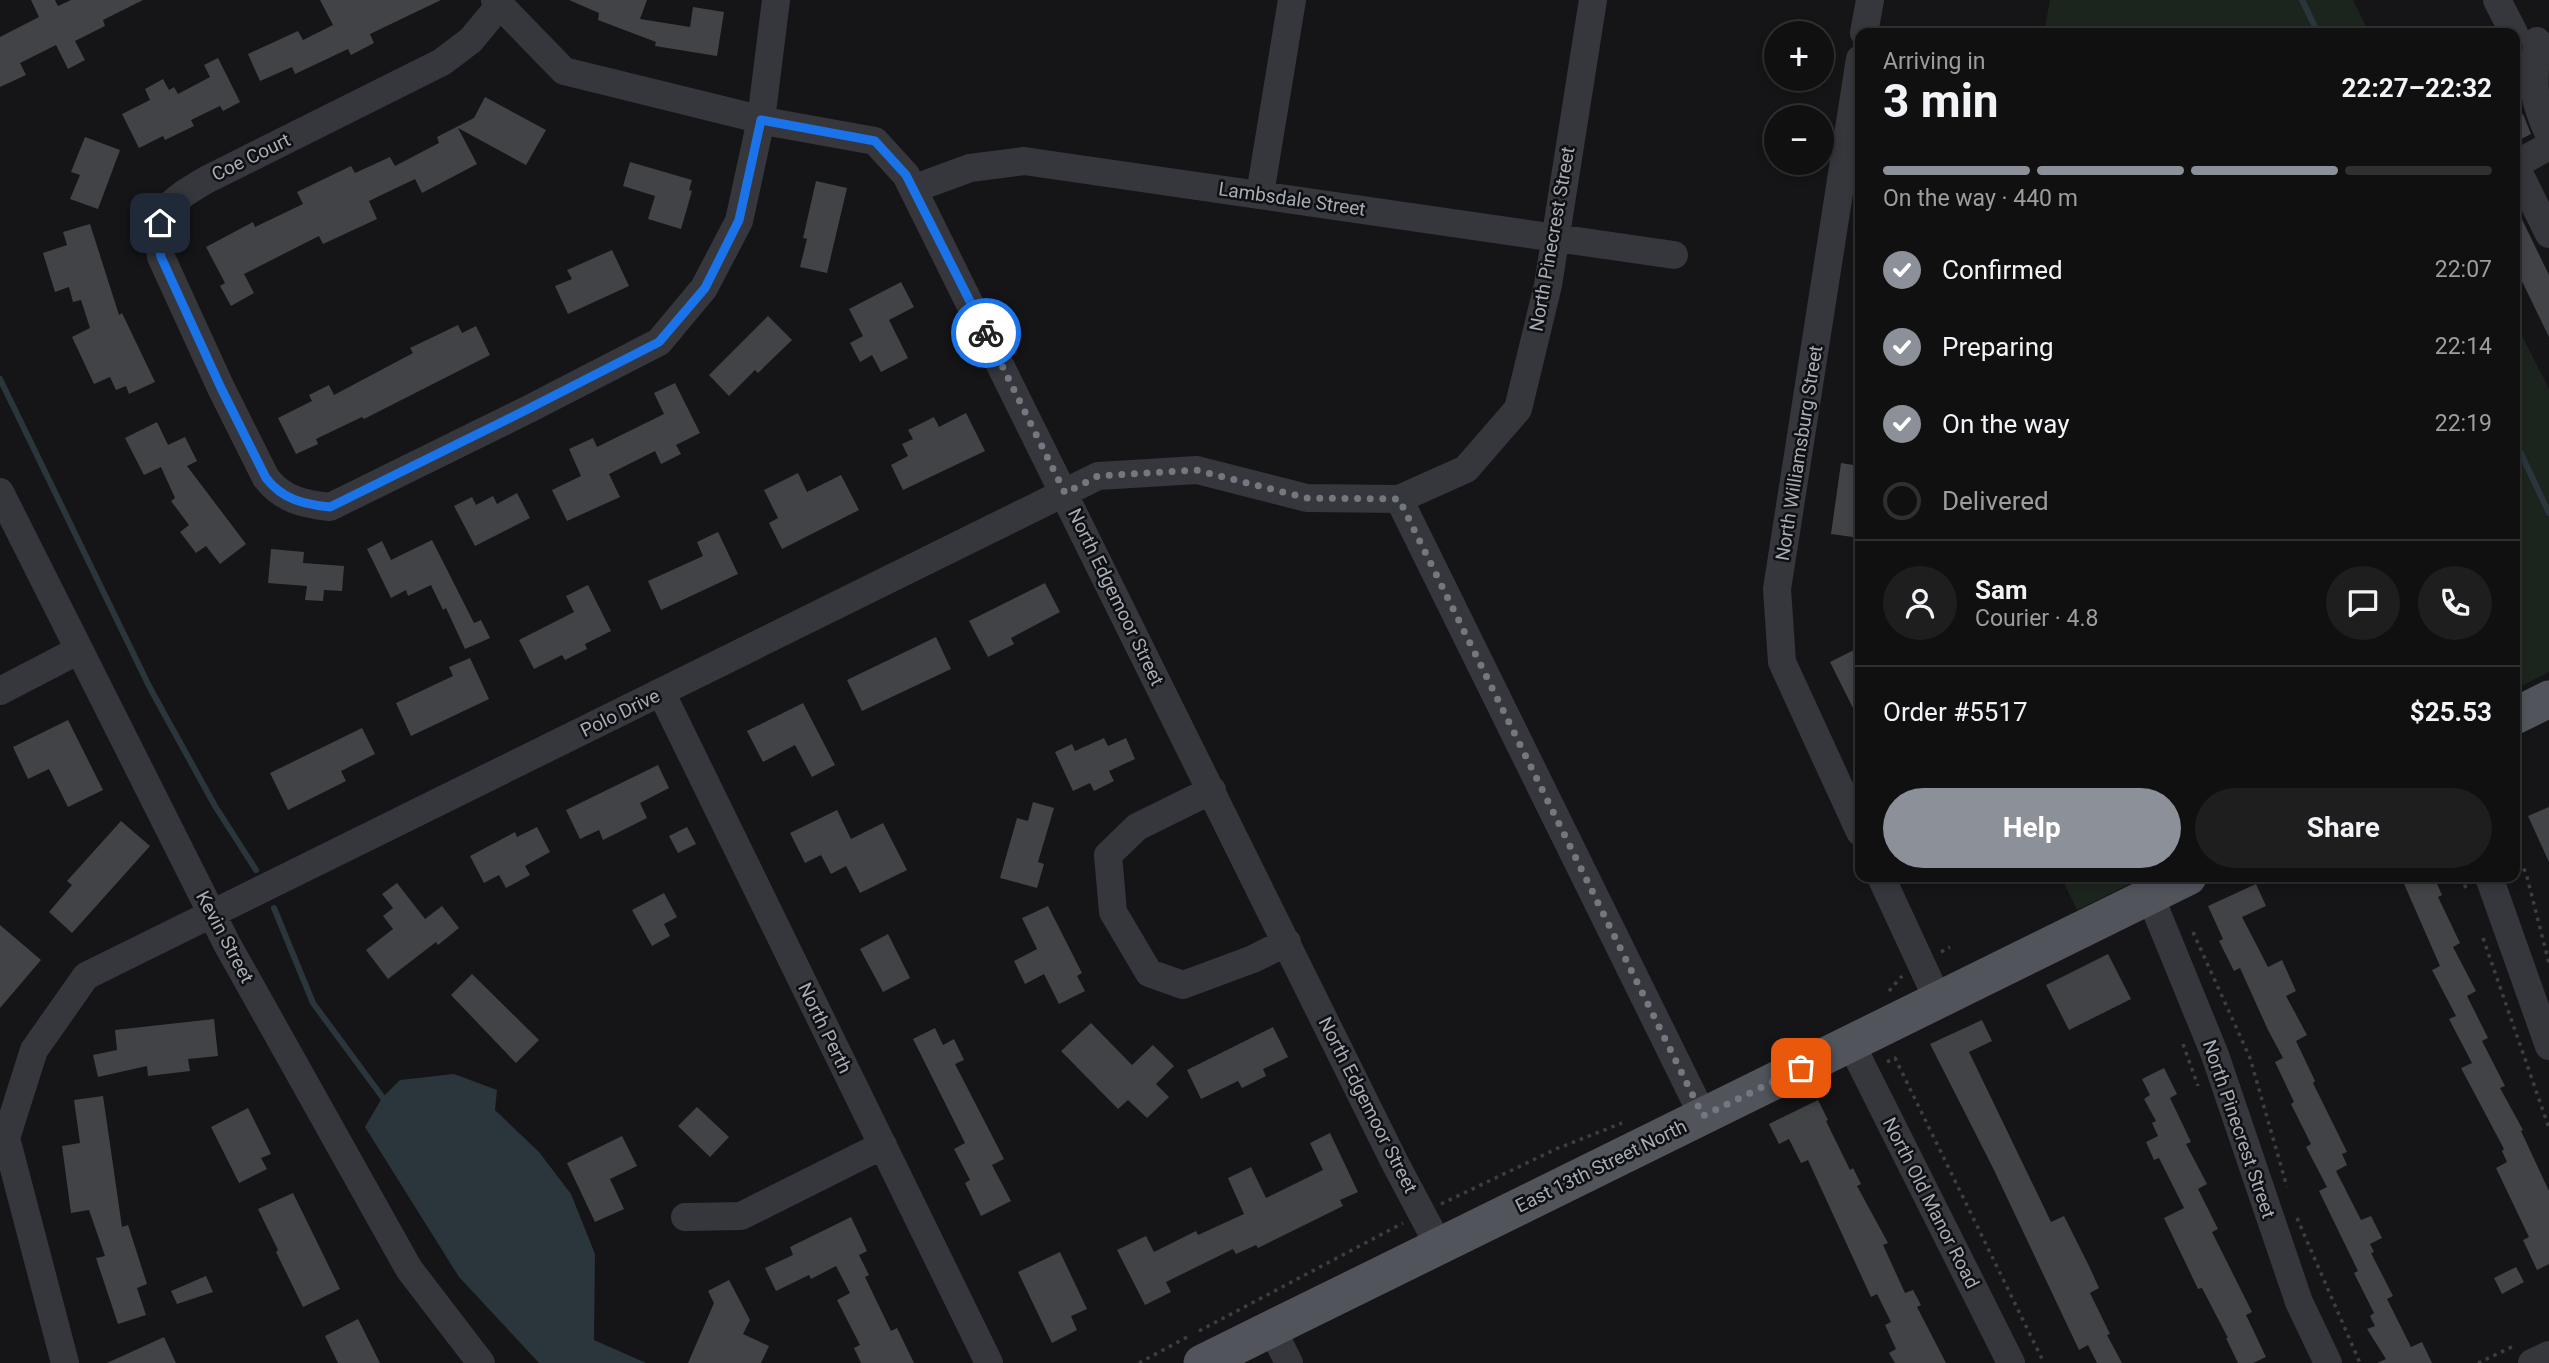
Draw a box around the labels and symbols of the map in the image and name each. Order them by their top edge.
street label: Coe Court [208,128,294,186]
street label: North Pinecrest Street [1524,145,1580,333]
street label: Lambsdale Street [1217,177,1367,221]
pin [130,193,190,253]
courier [951,298,1021,368]
street label: North Williamsburg Street [1771,344,1827,562]
street label: North Edgemoor Street [1063,505,1169,689]
street label: Polo Drive [577,684,663,742]
street label: Kevin Street [191,887,259,987]
street label: North Perth [793,979,857,1077]
street label: North Edgemoor Street [1314,1013,1422,1197]
street label: North Pinecrest Street [2198,1037,2280,1221]
pin [1771,1038,1831,1098]
street label: North Old Manor Road [1878,1114,1984,1292]
street label: East 13th Street North [1512,1115,1690,1217]

